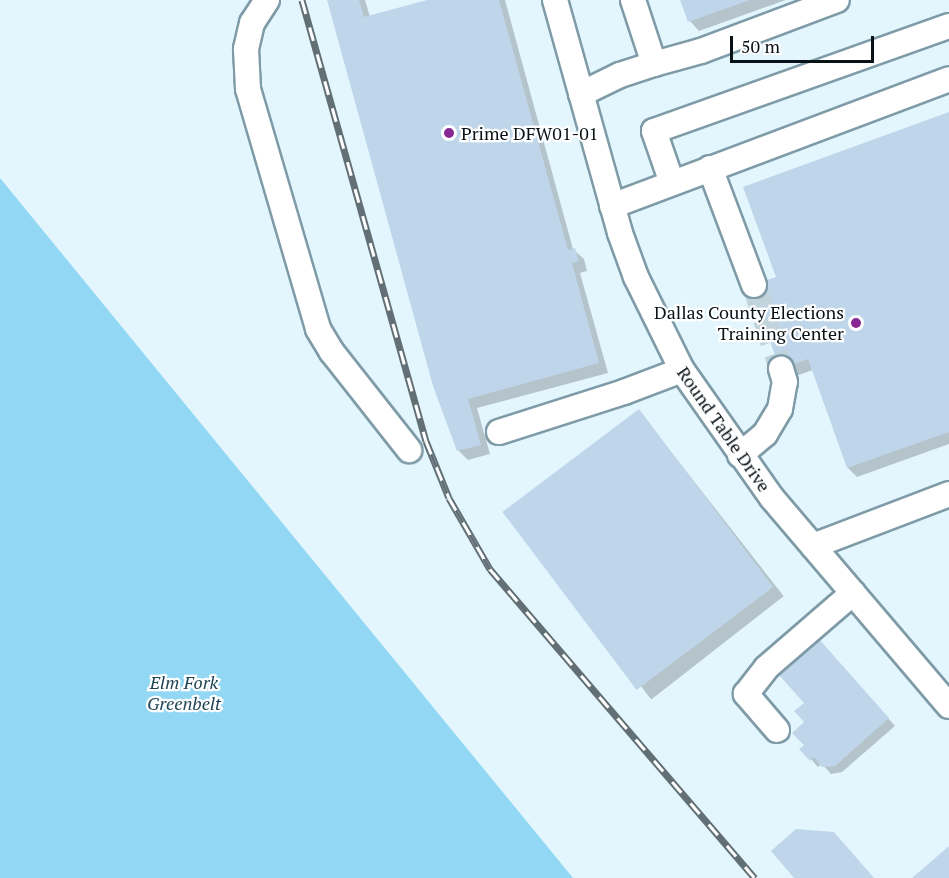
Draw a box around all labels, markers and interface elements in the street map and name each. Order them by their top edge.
scale bar [733,24,877,62]
text: 50 m [741,34,780,58]
place label: Prime DFW01-01 [461,122,598,144]
marker: Prime DFW01-01 [442,126,456,140]
place label: Dallas County Elections Training Center [654,302,844,344]
marker: Dallas County Elections Training Center [849,316,863,330]
street label: Round Table Drive [673,362,775,496]
park label: Elm Fork Greenbelt [147,672,221,714]

